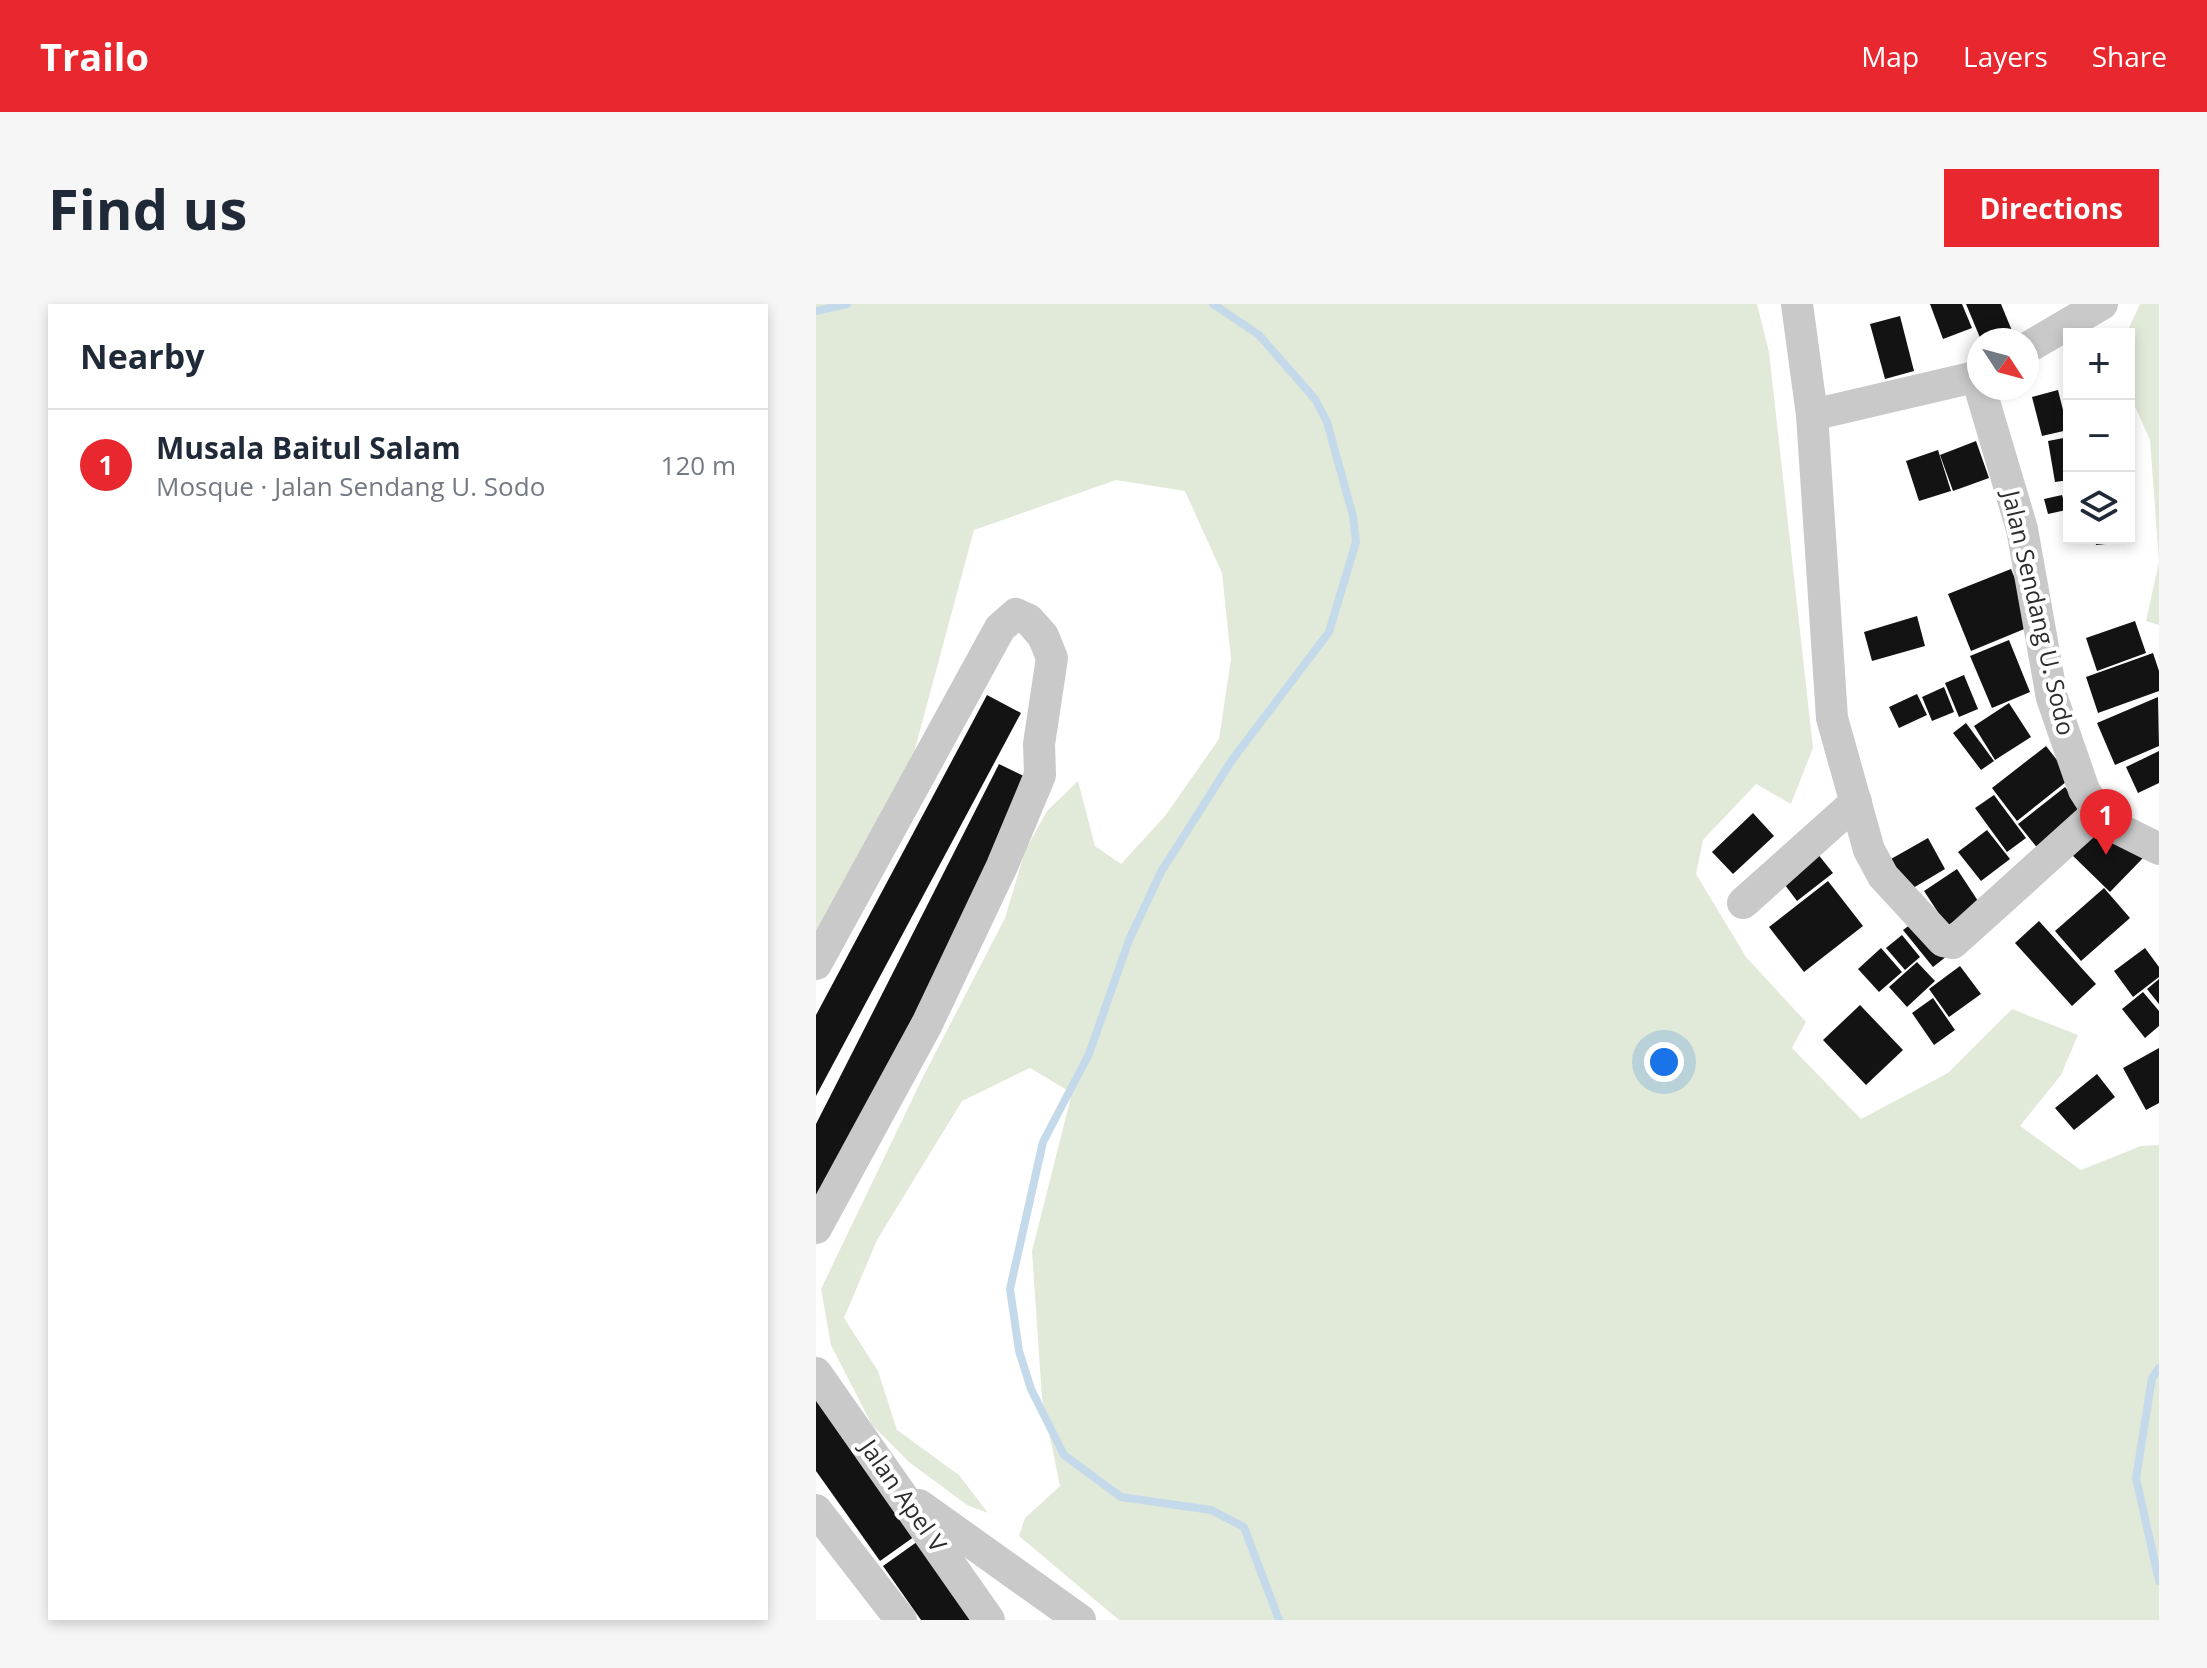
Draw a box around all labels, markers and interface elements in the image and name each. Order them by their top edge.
text: Trailo [40,30,149,82]
text: Map [1861,37,1919,75]
text: Layers [1963,37,2048,75]
text: Share [2092,37,2167,75]
button: Directions [1944,169,2159,247]
text: Find us [48,170,247,246]
north arrow [1967,328,2039,400]
map controls [2063,328,2135,544]
button: + [2063,328,2135,400]
text: Nearby [80,333,205,379]
button: − [2063,400,2135,472]
text: Musala Baitul Salam [156,427,461,468]
text: 1 [99,447,113,483]
text: 120 m [661,447,736,483]
text: Mosque · Jalan Sendang U. Sodo [156,468,545,504]
button: layers [2063,472,2135,544]
street label: Jalan Sendang U. Sodo [1995,485,2084,738]
pin: 1 [2080,789,2132,855]
your location [1644,1042,1684,1082]
street label: Jalan Apel V [852,1431,955,1558]

